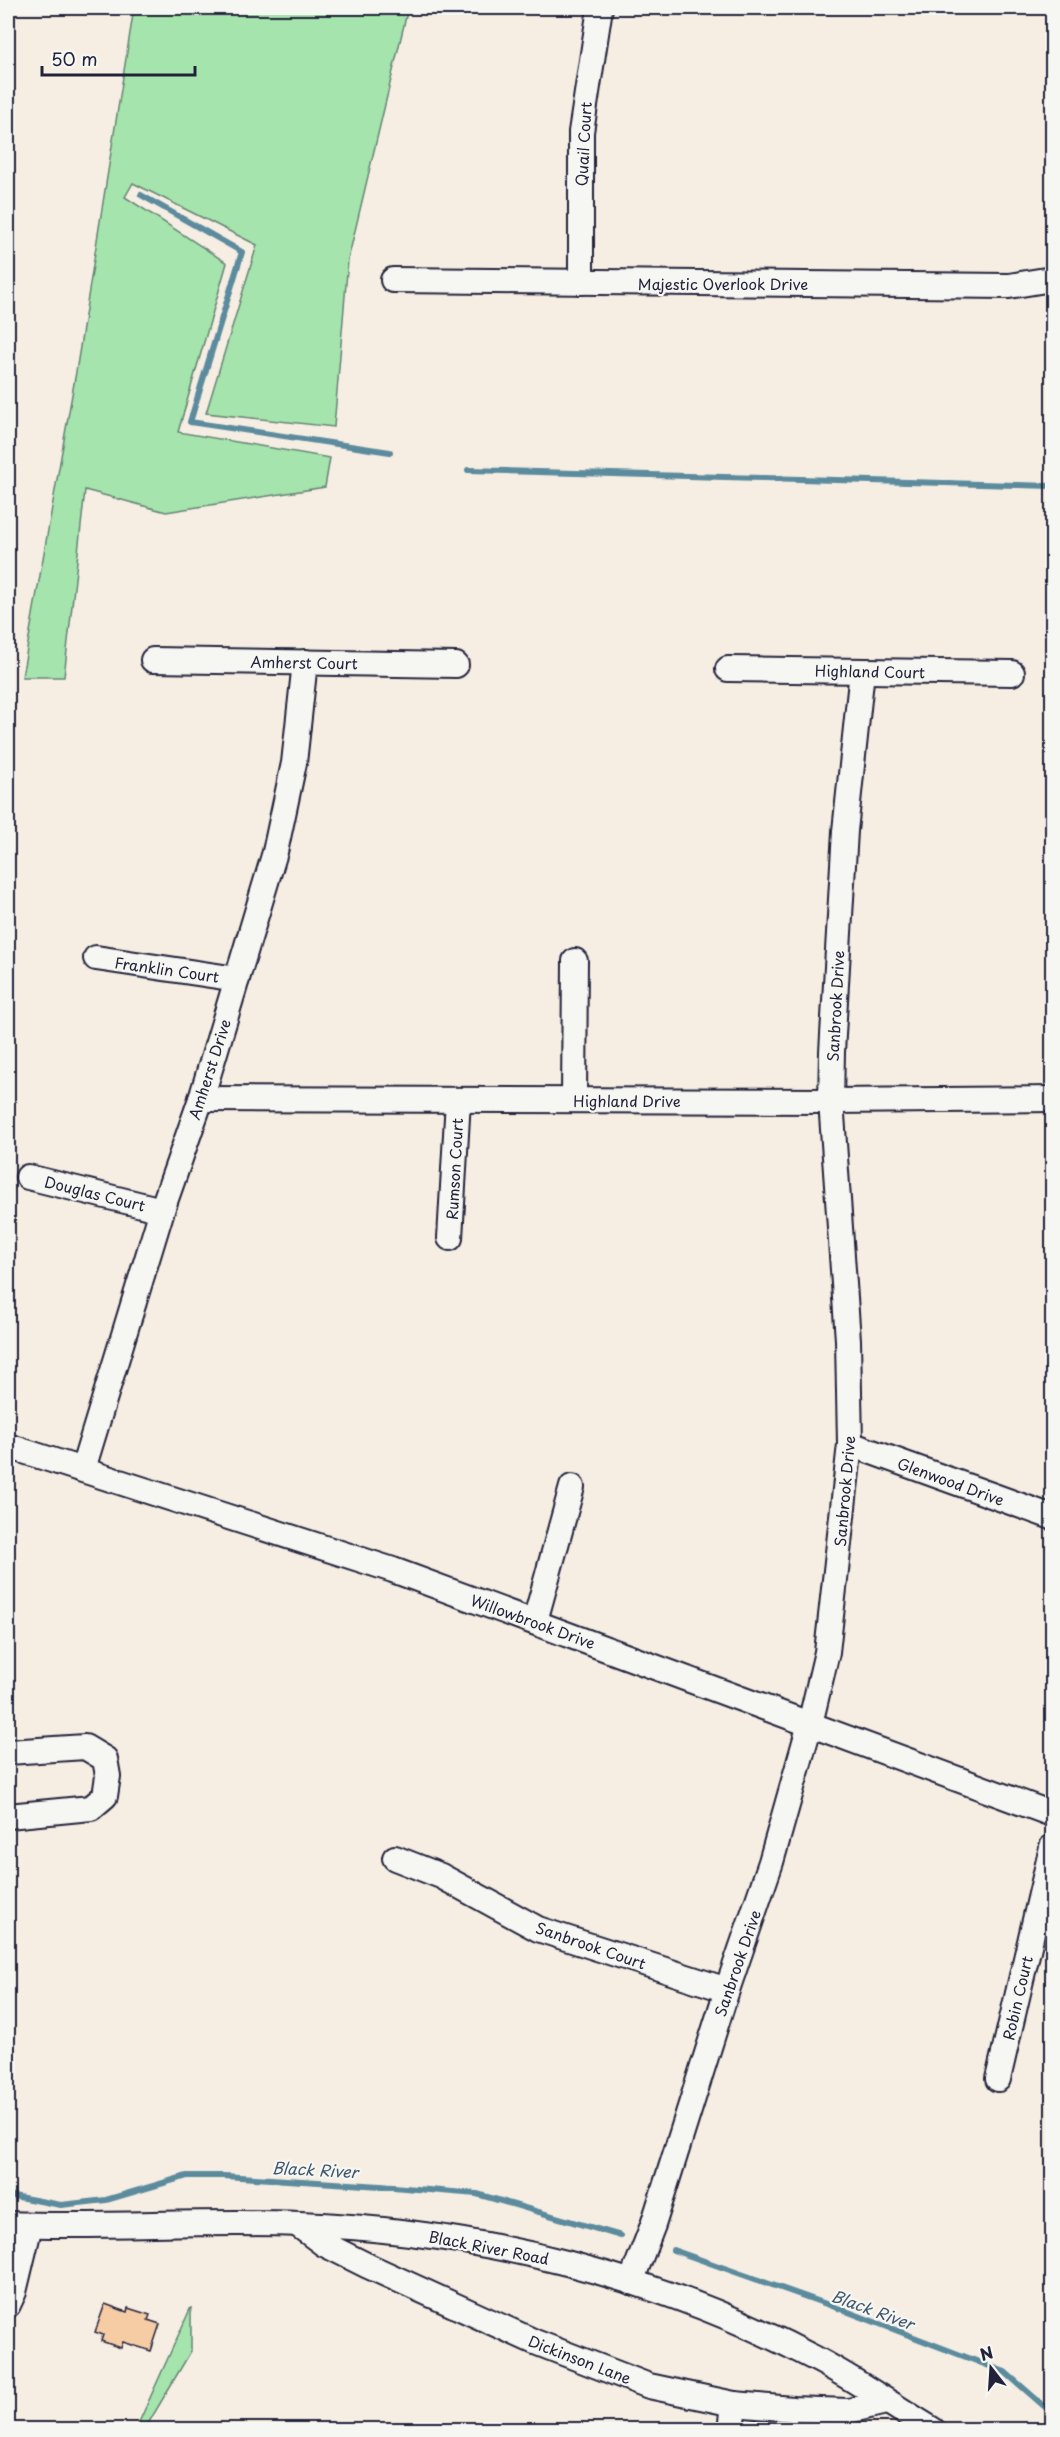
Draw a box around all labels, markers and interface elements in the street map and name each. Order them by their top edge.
scale bar [42,39,195,77]
text: 50 m [51,45,98,72]
street label: Quail Court [569,101,597,187]
street label: Majestic Overlook Drive [638,272,808,295]
street label: Amherst Court [250,650,358,674]
street label: Highland Court [815,659,925,683]
street label: Franklin Court [113,950,221,988]
street label: Sanbrook Drive [821,950,849,1062]
street label: Amherst Drive [182,1016,236,1122]
street label: Highland Drive [573,1089,681,1112]
street label: Rumson Court [440,1118,468,1220]
street label: Douglas Court [42,1169,148,1217]
street label: Sanbrook Drive [828,1435,860,1547]
street label: Glenwood Drive [894,1451,1008,1511]
street label: Willowbrook Drive [467,1588,599,1654]
street label: Sanbrook Drive [708,1907,766,2019]
street label: Sanbrook Court [533,1915,649,1975]
street label: Robin Court [996,1954,1038,2042]
water label: Black River [271,2155,361,2183]
street label: Black River Road [427,2224,551,2270]
water label: Black River [828,2283,920,2336]
street label: Dickinson Lane [525,2329,635,2389]
north arrow [961,2338,1021,2398]
text: N [977,2339,996,2366]

